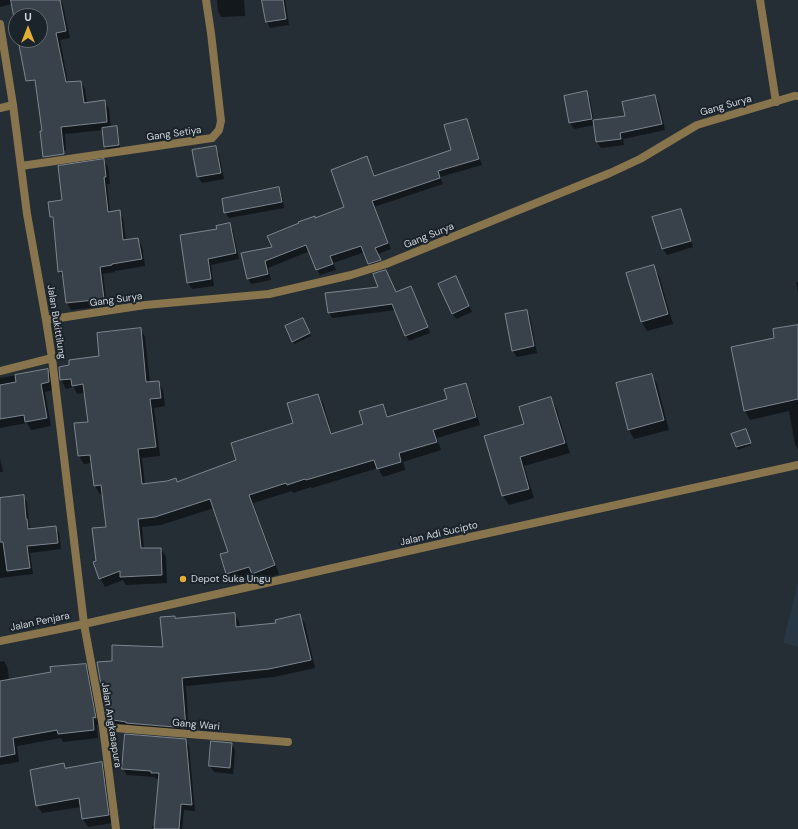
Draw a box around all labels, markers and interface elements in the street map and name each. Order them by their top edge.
north arrow [8,8,48,48]
text: U [24,10,32,24]
street label: Gang Surya [699,93,753,119]
street label: Gang Setiya [146,124,202,144]
street label: Gang Surya [402,221,456,251]
street label: Jalan Bukittilung [44,284,68,360]
street label: Gang Surya [89,290,143,310]
street label: Jalan Adi Sucipto [399,519,479,549]
place label: Depot Suka Ungu [191,573,270,585]
marker: Depot Suka Ungu [178,574,188,584]
street label: Jalan Penjara [9,610,71,634]
street label: Jalan Angkasapura [98,681,124,769]
street label: Gang Wari [172,717,220,733]

